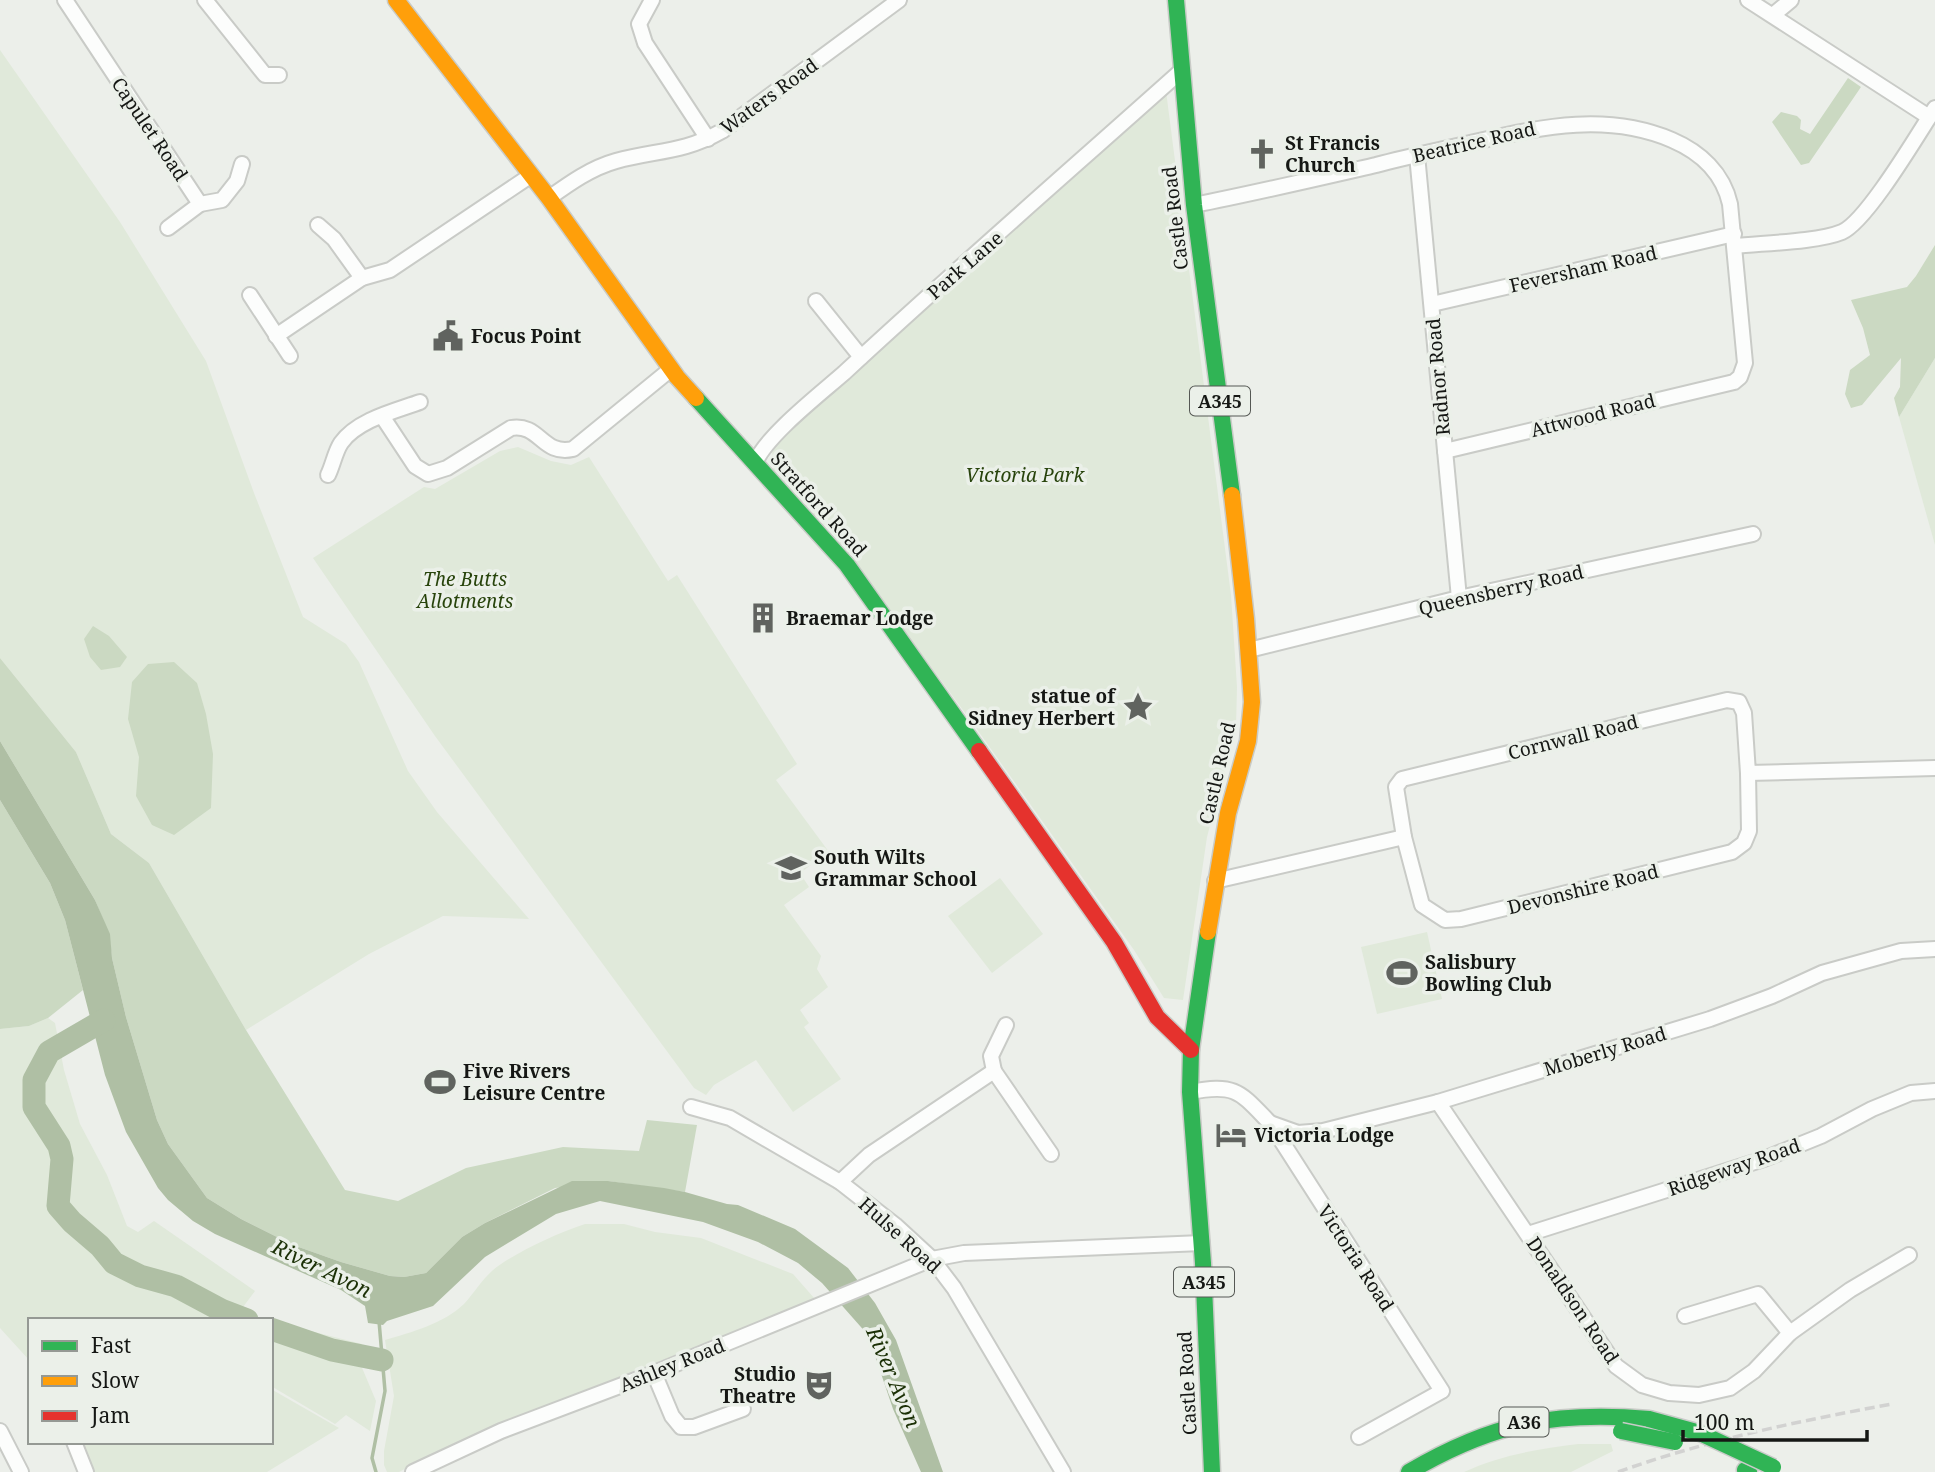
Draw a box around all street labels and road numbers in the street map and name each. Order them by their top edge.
street label: Waters Road [715,52,823,140]
street label: Capulet Road [106,72,194,186]
street label: Beatrice Road [1410,115,1538,169]
street label: Castle Road [1156,164,1194,271]
street label: Park Lane [922,225,1008,305]
street label: Feversham Road [1507,239,1660,299]
street label: Radnor Road [1420,317,1456,437]
road number: A345 [1190,386,1250,416]
street label: Attwood Road [1528,387,1658,443]
street label: Stratford Road [765,446,873,562]
street label: Queensberry Road [1416,558,1586,622]
street label: Cornwall Road [1505,708,1641,766]
street label: Castle Road [1193,719,1241,827]
street label: Devonshire Road [1505,858,1662,920]
street label: Moberly Road [1541,1020,1670,1082]
street label: Ridgeway Road [1664,1132,1804,1202]
street label: Hulse Road [853,1191,947,1279]
street label: Victoria Road [1312,1200,1400,1317]
street label: Donaldson Road [1521,1231,1625,1369]
road number: A345 [1174,1268,1234,1296]
street label: Castle Road [1171,1330,1203,1436]
street label: Ashley Road [615,1332,729,1398]
road number: A36 [1500,1408,1548,1436]

